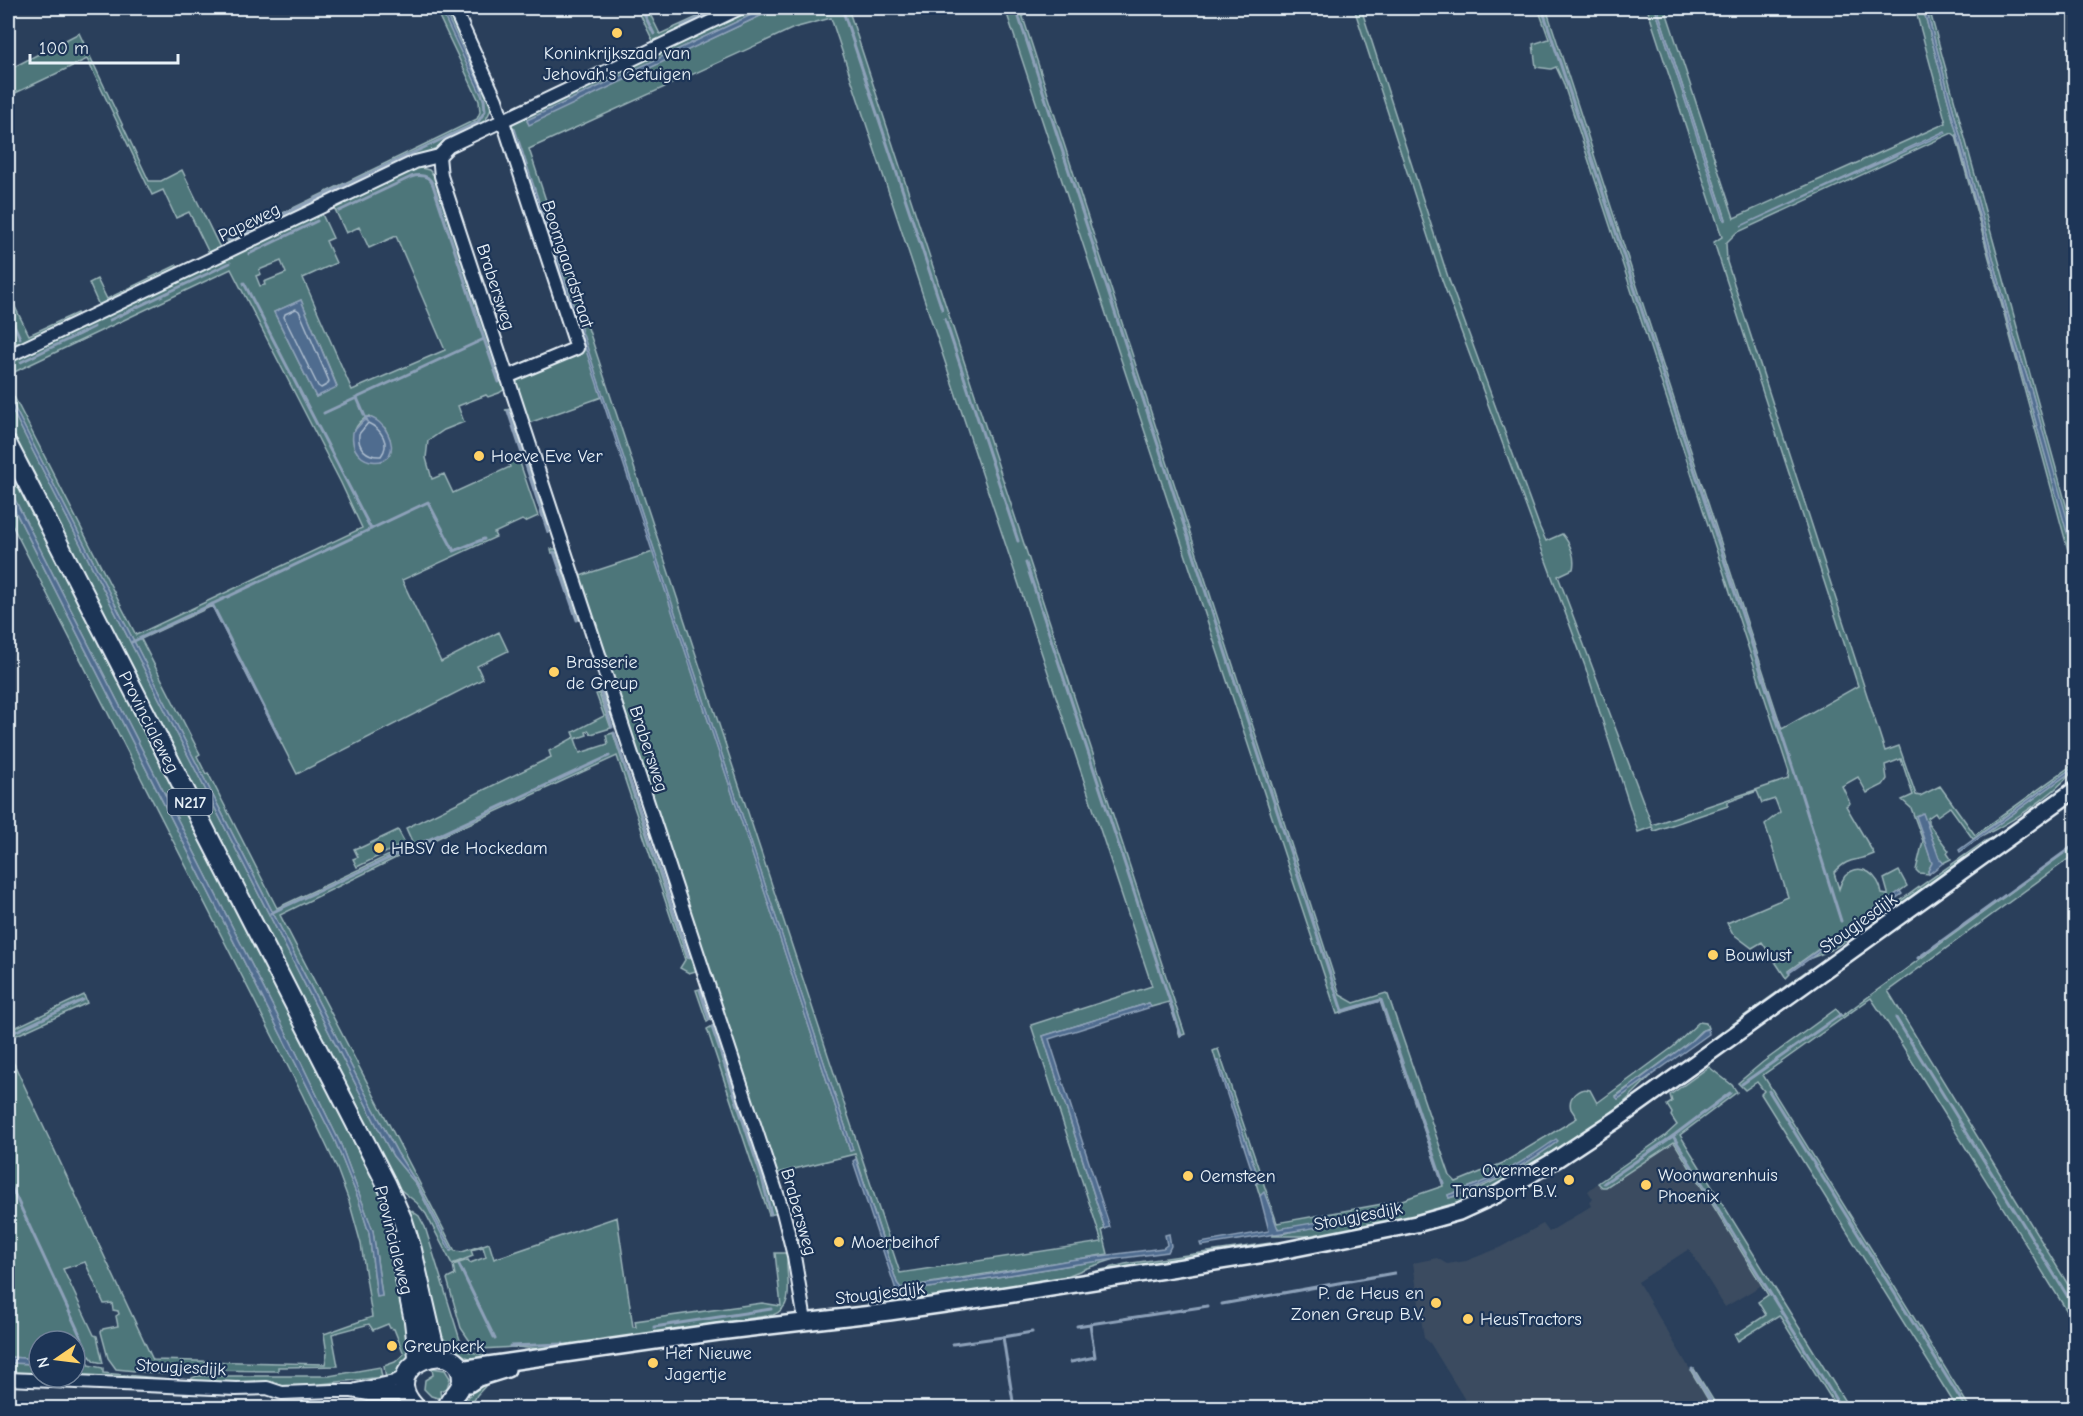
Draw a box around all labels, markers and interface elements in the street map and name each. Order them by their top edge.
marker: Koninkrijkszaal van Jehovah's Getuigen [610,26,624,40]
scale bar [30,27,178,65]
text: 100 m [39,38,89,59]
place label: Koninkrijkszaal van Jehovah's Getuigen [543,43,691,85]
street label: Boomgaardstraat [537,198,598,331]
street label: Papeweg [215,199,284,246]
street label: Brabersweg [472,241,519,333]
place label: Hoeve Eve Ver [491,446,603,467]
marker: Hoeve Eve Ver [472,449,486,463]
place label: Brasserie de Greup [566,652,638,694]
marker: Brasserie de Greup [547,665,561,679]
street label: Provincialeweg [114,668,183,777]
street label: Brabersweg [625,703,672,795]
road number: N217 [168,789,213,815]
place label: HBSV de Hockedam [391,838,548,859]
marker: HBSV de Hockedam [372,841,386,855]
street label: Stougjesdijk [1816,888,1901,958]
place label: Bouwlust [1725,945,1792,966]
marker: Bouwlust [1706,948,1720,962]
place label: Overmeer Transport B.V. [1452,1160,1558,1202]
place label: Woonwarenhuis Phoenix [1658,1165,1778,1207]
street label: Brabersweg [776,1166,821,1258]
place label: Oemsteen [1200,1166,1276,1187]
marker: Oemsteen [1181,1169,1195,1183]
marker: Overmeer Transport B.V. [1562,1173,1576,1187]
marker: Woonwarenhuis Phoenix [1639,1178,1653,1192]
street label: Provincialeweg [370,1183,417,1297]
street label: Stougjesdijk [1312,1198,1405,1235]
place label: Moerbeihof [851,1232,940,1253]
marker: Moerbeihof [832,1235,846,1249]
street label: Stougjesdijk [834,1278,926,1309]
place label: P. de Heus en Zonen Greup B.V. [1291,1283,1424,1325]
marker: P. de Heus en Zonen Greup B.V. [1429,1296,1443,1310]
place label: HeusTractors [1480,1309,1582,1330]
marker: HeusTractors [1461,1312,1475,1326]
north arrow [27,1329,87,1389]
place label: Greupkerk [404,1336,485,1357]
marker: Greupkerk [385,1339,399,1353]
place label: Het Nieuwe Jagertje [665,1343,752,1385]
text: N [33,1355,53,1370]
street label: Stougjesdijk [135,1355,227,1380]
marker: Het Nieuwe Jagertje [646,1356,660,1370]

